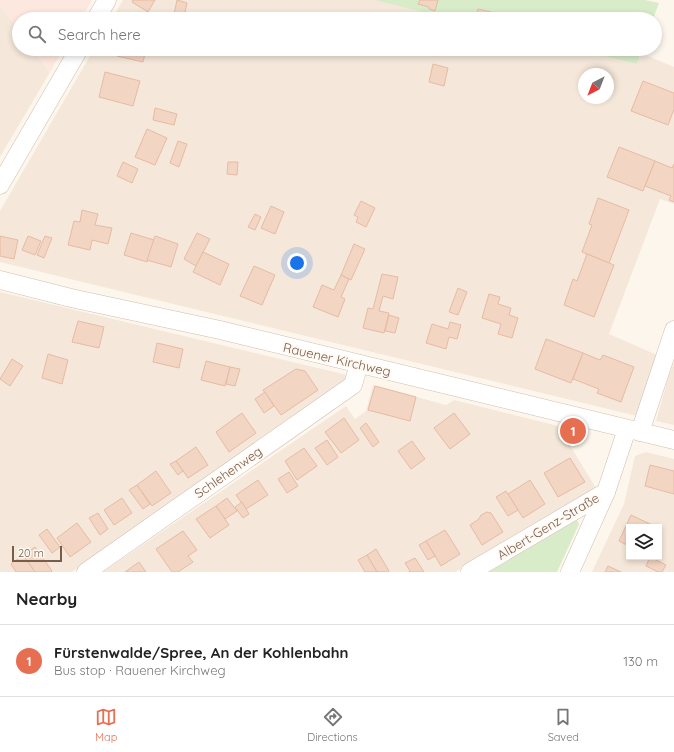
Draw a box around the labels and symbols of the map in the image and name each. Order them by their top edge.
north arrow [578,68,614,104]
your location [287,253,307,273]
street label: Rauener Kirchweg [281,339,393,379]
pin: 1 [560,416,586,446]
street label: Schlehenweg [191,443,265,501]
street label: Albert-Genz-Straße [494,489,602,563]
scale bar [12,544,62,563]

